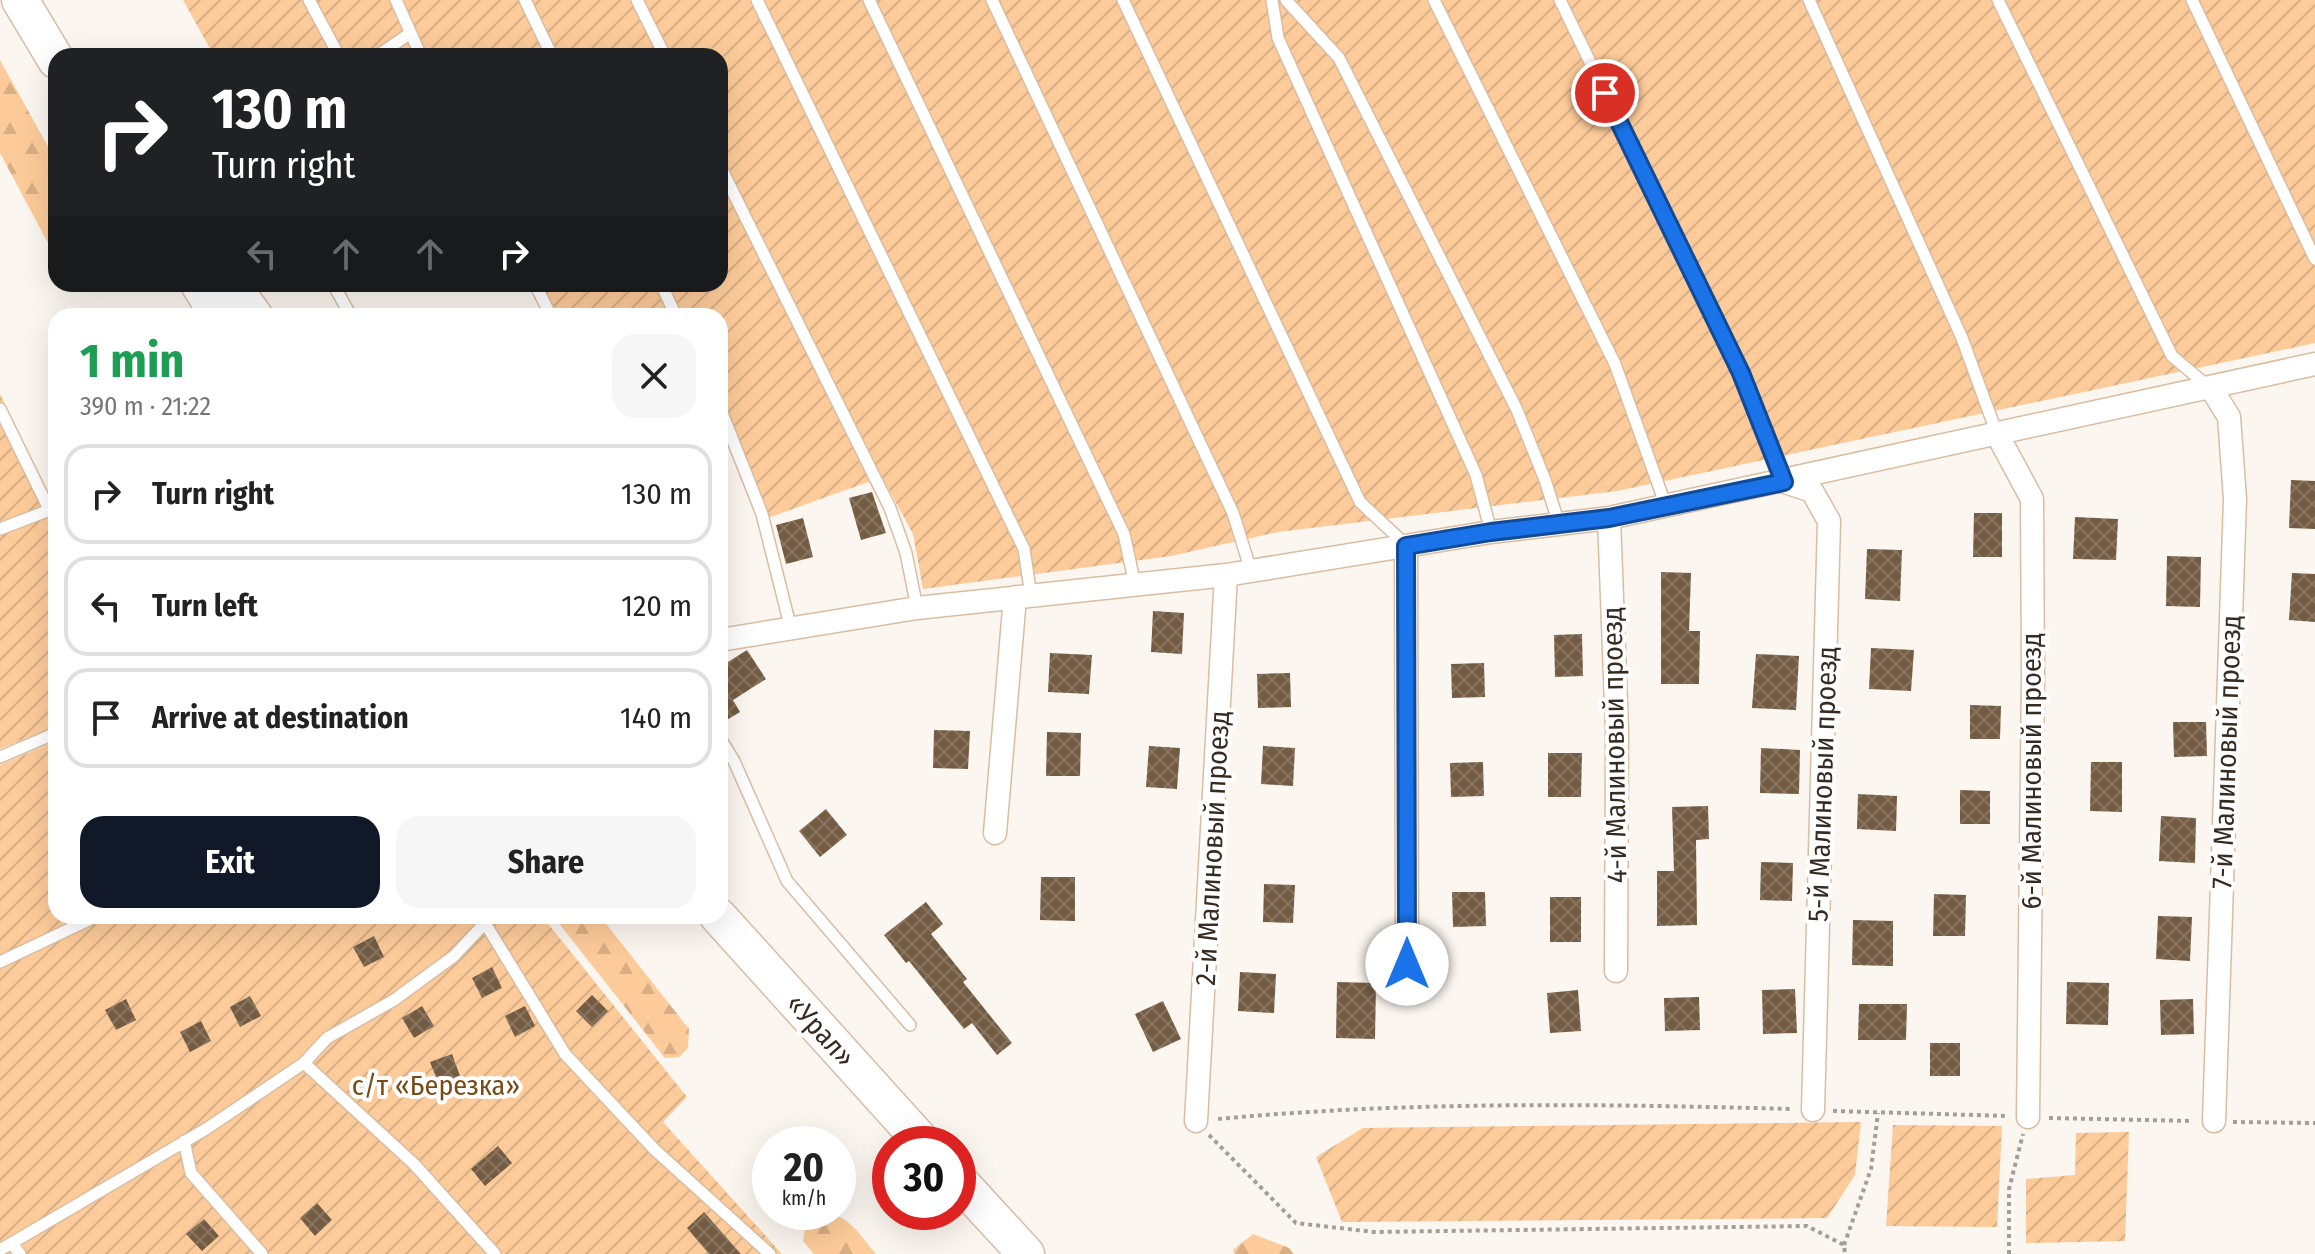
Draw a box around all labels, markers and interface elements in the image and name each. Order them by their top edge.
pin [1571,59,1639,127]
icon: arrive [1583,71,1627,115]
text: 130 m [212,76,347,143]
icon: right [80,80,184,184]
text: Turn right [212,144,355,188]
icon: left [240,232,284,276]
icon: ahead [324,232,368,276]
icon: ahead [408,232,452,276]
icon: right [492,232,536,276]
text: 1 min [80,332,185,390]
button: close [612,334,696,418]
text: 390 m · 21:22 [80,391,211,422]
icon: right [84,472,128,516]
text: Turn right [152,476,274,512]
text: 130 m [621,476,692,512]
icon: left [84,584,128,628]
text: Turn left [152,588,258,624]
text: 120 m [621,588,692,624]
street label: 4-й Малиновый проезд [1596,606,1633,883]
street label: 7-й Малиновый проезд [2205,614,2248,890]
street label: 6-й Малиновый проезд [2015,633,2048,909]
street label: 5-й Малиновый проезд [1801,646,1844,922]
icon: arrive [84,696,128,740]
text: Arrive at destination [152,700,409,736]
text: 140 m [620,700,692,736]
street label: 2-й Малиновый проезд [1189,710,1236,986]
button: Exit [80,816,380,908]
button: Share [396,816,696,908]
position arrow [1365,922,1449,1006]
street label: «Урал» [779,987,862,1073]
park label: с/т «Березка» [352,1069,520,1102]
speed limit sign: 30 [872,1126,976,1230]
text: 20 [784,1144,824,1192]
text: km/h [782,1186,826,1210]

